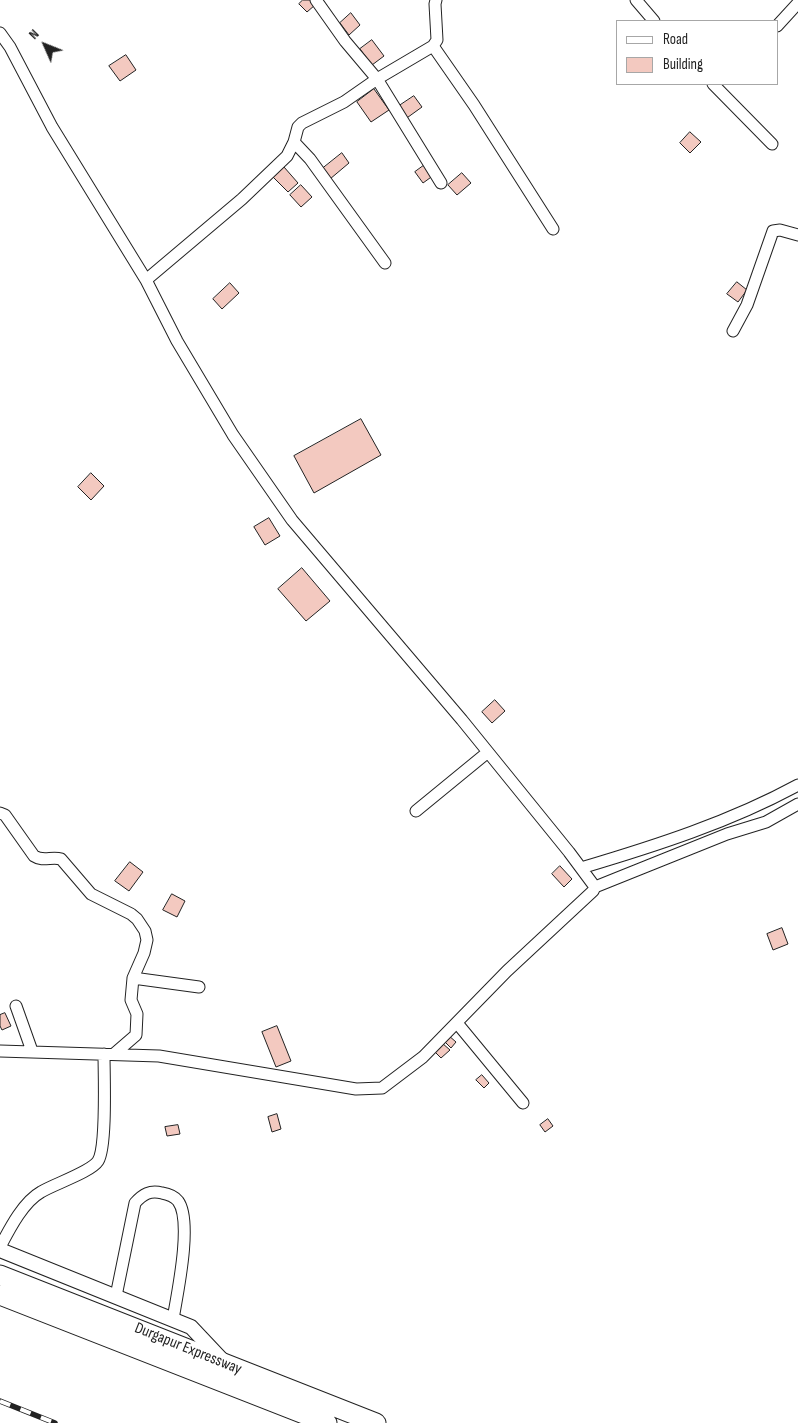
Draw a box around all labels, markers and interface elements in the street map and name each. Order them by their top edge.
north arrow [20,20,70,70]
legend [616,20,778,85]
text: N [25,26,43,43]
text: Road [663,30,688,49]
text: Building [663,55,703,74]
street label: Durgapur Expressway [132,1319,244,1379]

